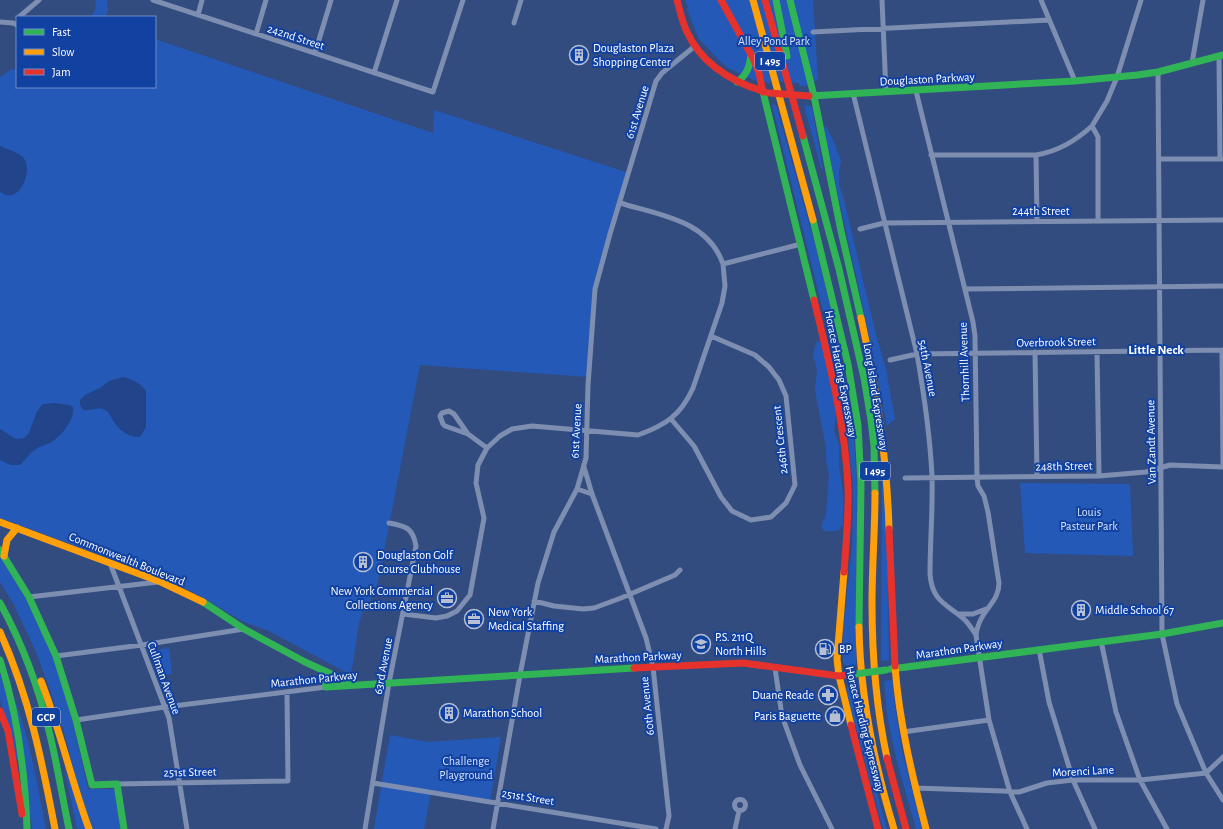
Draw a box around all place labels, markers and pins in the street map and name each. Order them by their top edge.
place label: Douglaston Plaza Shopping Center [593,42,675,68]
building icon: Douglaston Plaza Shopping Center [568,44,590,66]
place label: Douglaston Golf Course Clubhouse [377,549,460,575]
building icon: Douglaston Golf Course Clubhouse [352,551,374,573]
place label: New York Commercial Collections Agency [330,585,433,612]
office icon: New York Commercial Collections Agency [436,587,458,609]
building icon: Middle School 67 [1070,599,1092,621]
place label: Middle School 67 [1095,604,1174,616]
place label: New York Medical Staffing [488,606,564,632]
office icon: New York Medical Staffing [463,608,485,630]
place label: P.S. 211Q North Hills [715,631,766,657]
school or university icon: P.S. 211Q North Hills [690,633,712,655]
fuel station icon: BP [814,638,836,660]
place label: BP [839,643,852,655]
pharmacy icon: Duane Reade [817,684,839,706]
place label: Duane Reade [752,689,814,701]
building icon: Marathon School [438,702,460,724]
shop icon: Paris Baguette [824,705,846,727]
place label: Marathon School [463,707,542,719]
place label: Paris Baguette [754,710,821,722]

